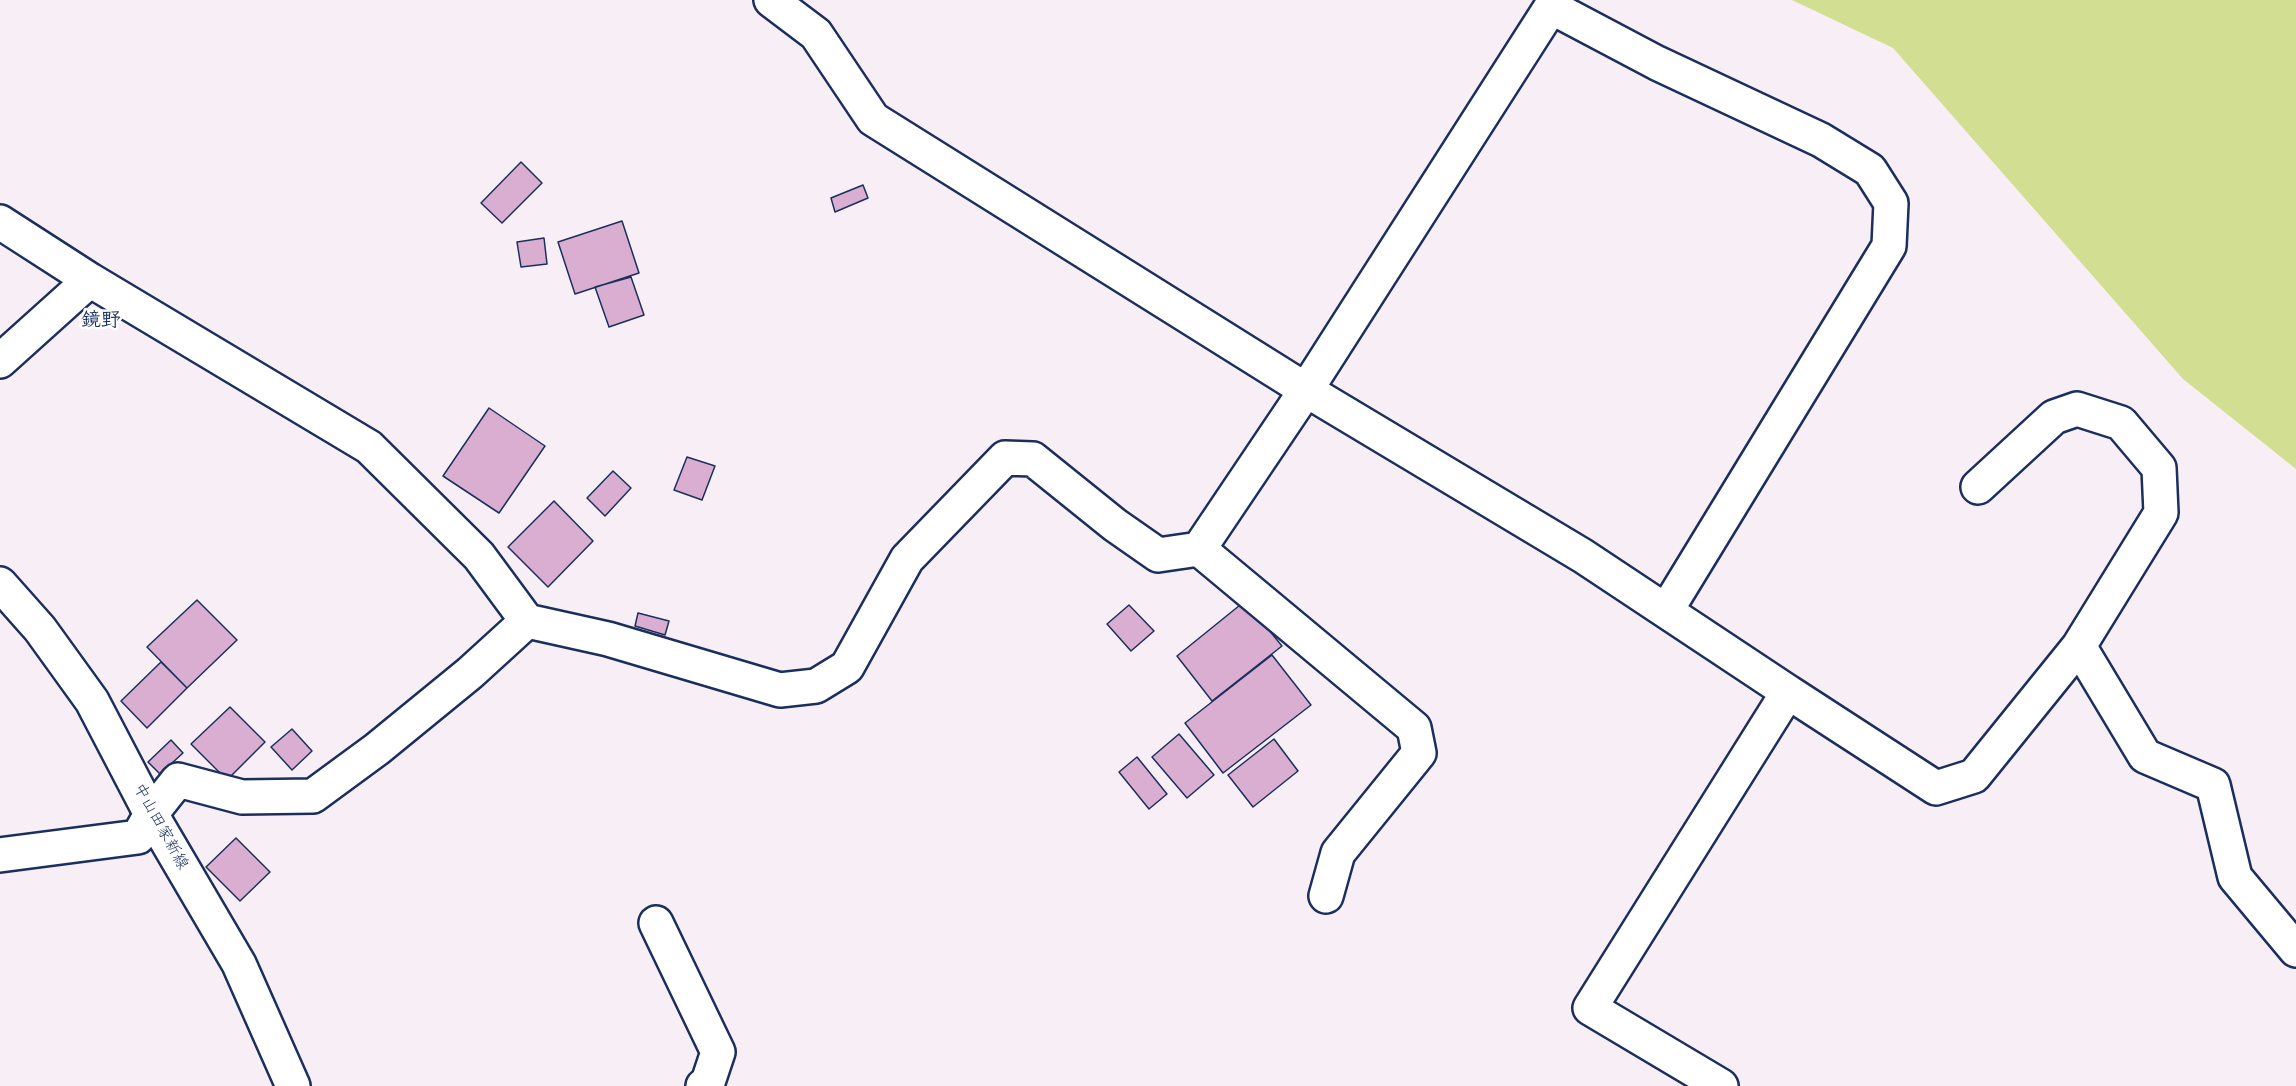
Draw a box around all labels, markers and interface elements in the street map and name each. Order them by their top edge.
district label: 鏡野 [81,310,121,334]
street label: 中山田家新線 [128,780,192,874]

